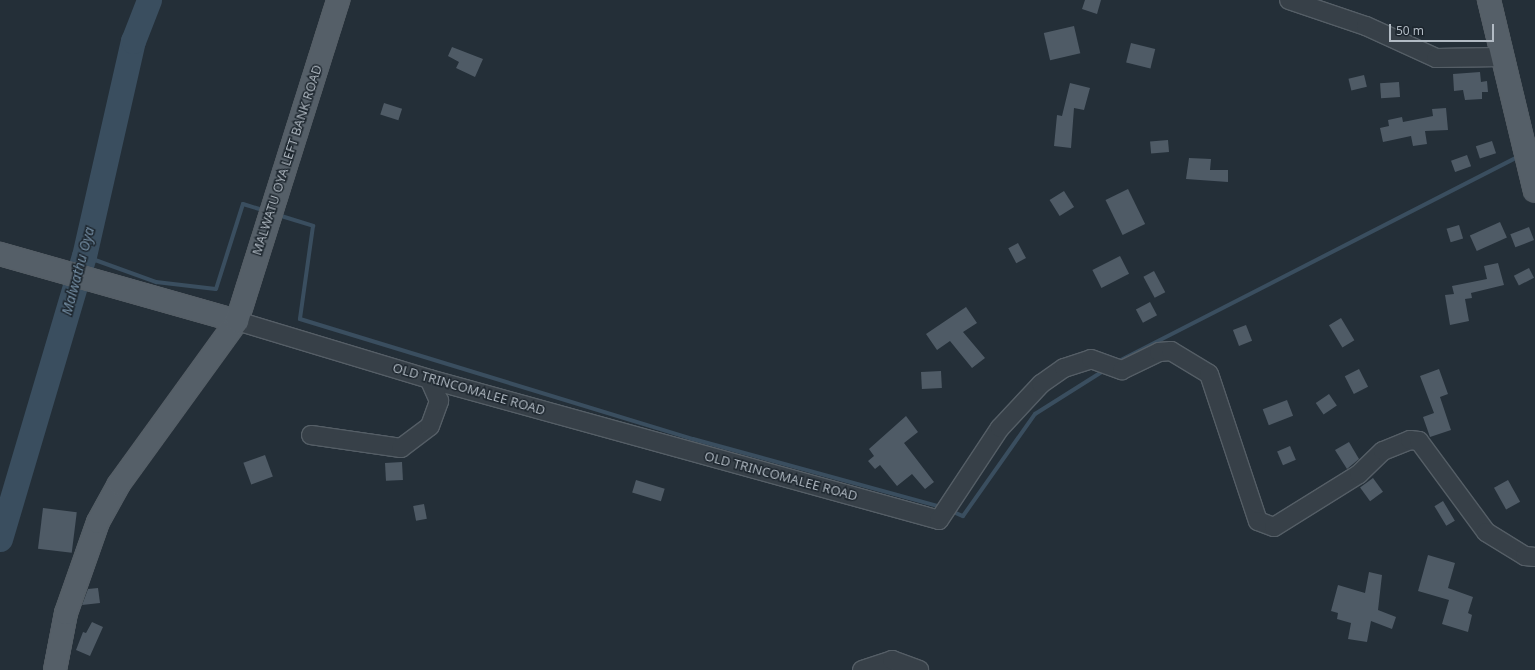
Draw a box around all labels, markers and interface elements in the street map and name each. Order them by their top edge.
scale bar [1391,16,1496,42]
text: 50 m [1396,22,1424,39]
street label: MALWATU OYA LEFT BANK ROAD [249,63,325,257]
water label: Malwathu Oya [58,225,98,317]
street label: OLD TRINCOMALEE ROAD [391,360,547,418]
street label: OLD TRINCOMALEE ROAD [703,448,859,504]

